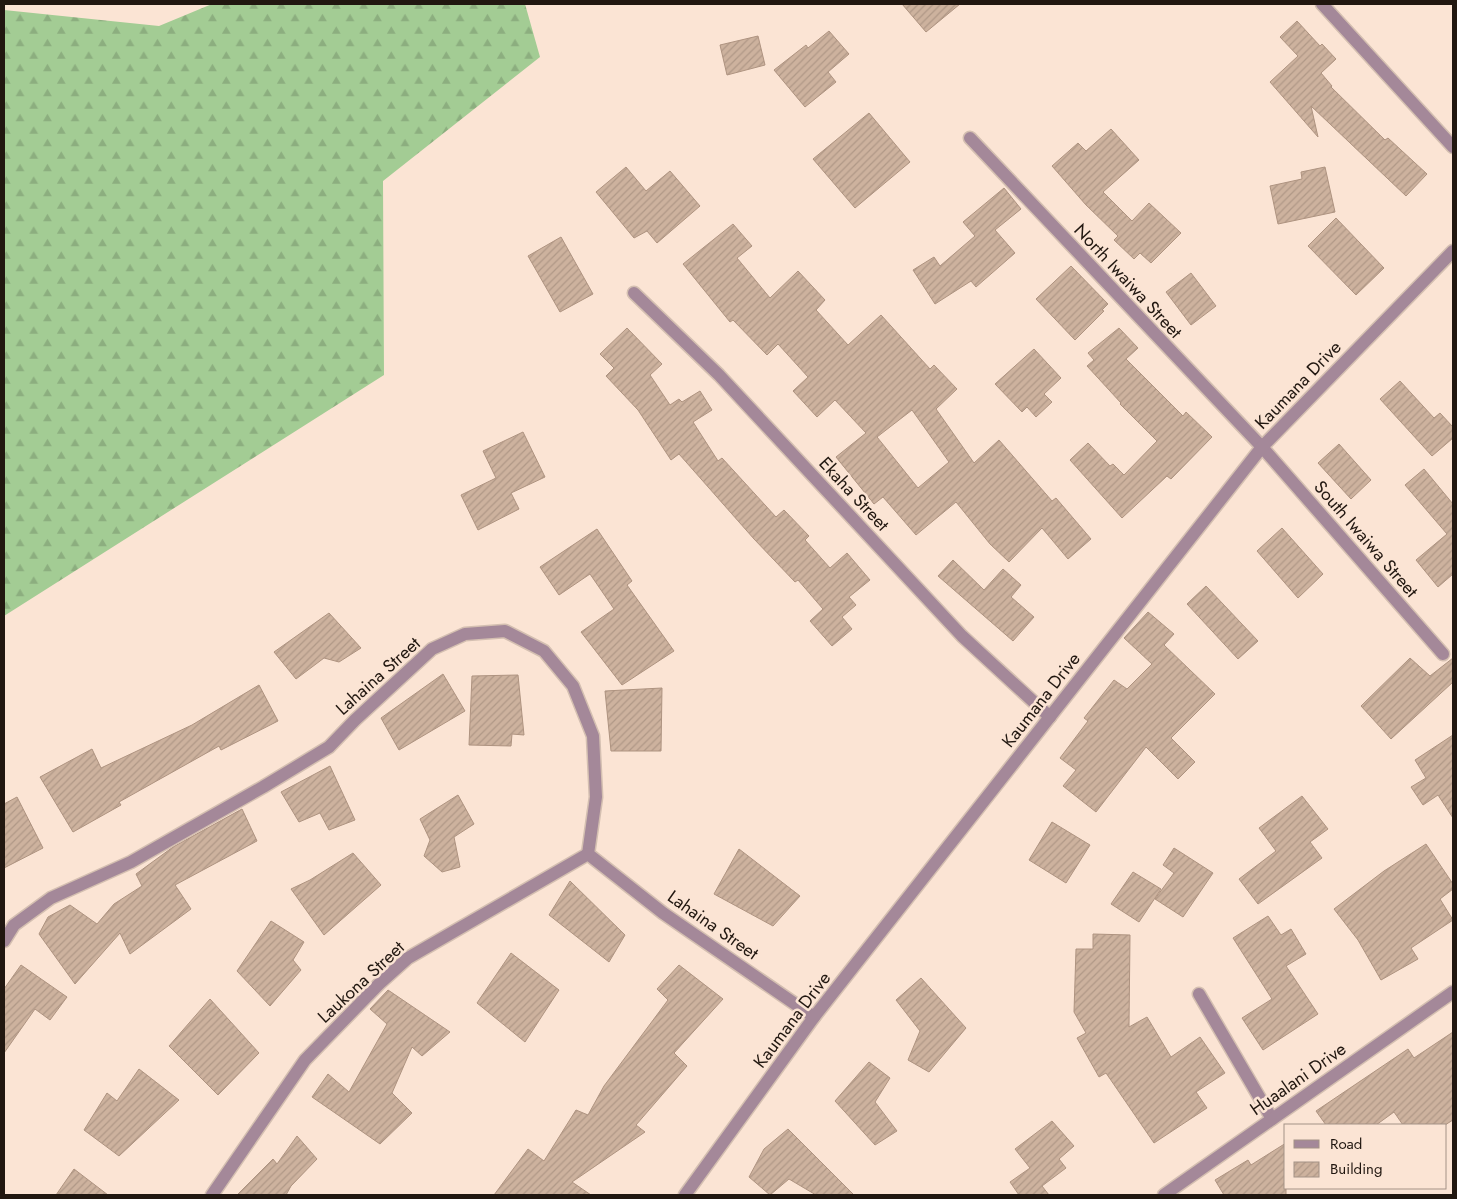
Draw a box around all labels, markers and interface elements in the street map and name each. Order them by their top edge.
street label: North Iwaiwa Street [1068,218,1189,345]
street label: Kaumana Drive [1249,335,1347,435]
street label: Ekaha Street [813,451,896,537]
street label: South Iwaiwa Street [1308,475,1425,604]
street label: Lahaina Street [330,630,427,721]
street label: Kaumana Drive [996,647,1086,753]
street label: Lahaina Street [662,884,764,966]
street label: Laukona Street [312,934,411,1029]
street label: Kaumana Drive [747,966,837,1074]
street label: Huaalani Drive [1245,1036,1351,1122]
legend [1284,1124,1447,1189]
text: Road [1330,1133,1362,1155]
text: Building [1330,1158,1382,1180]

